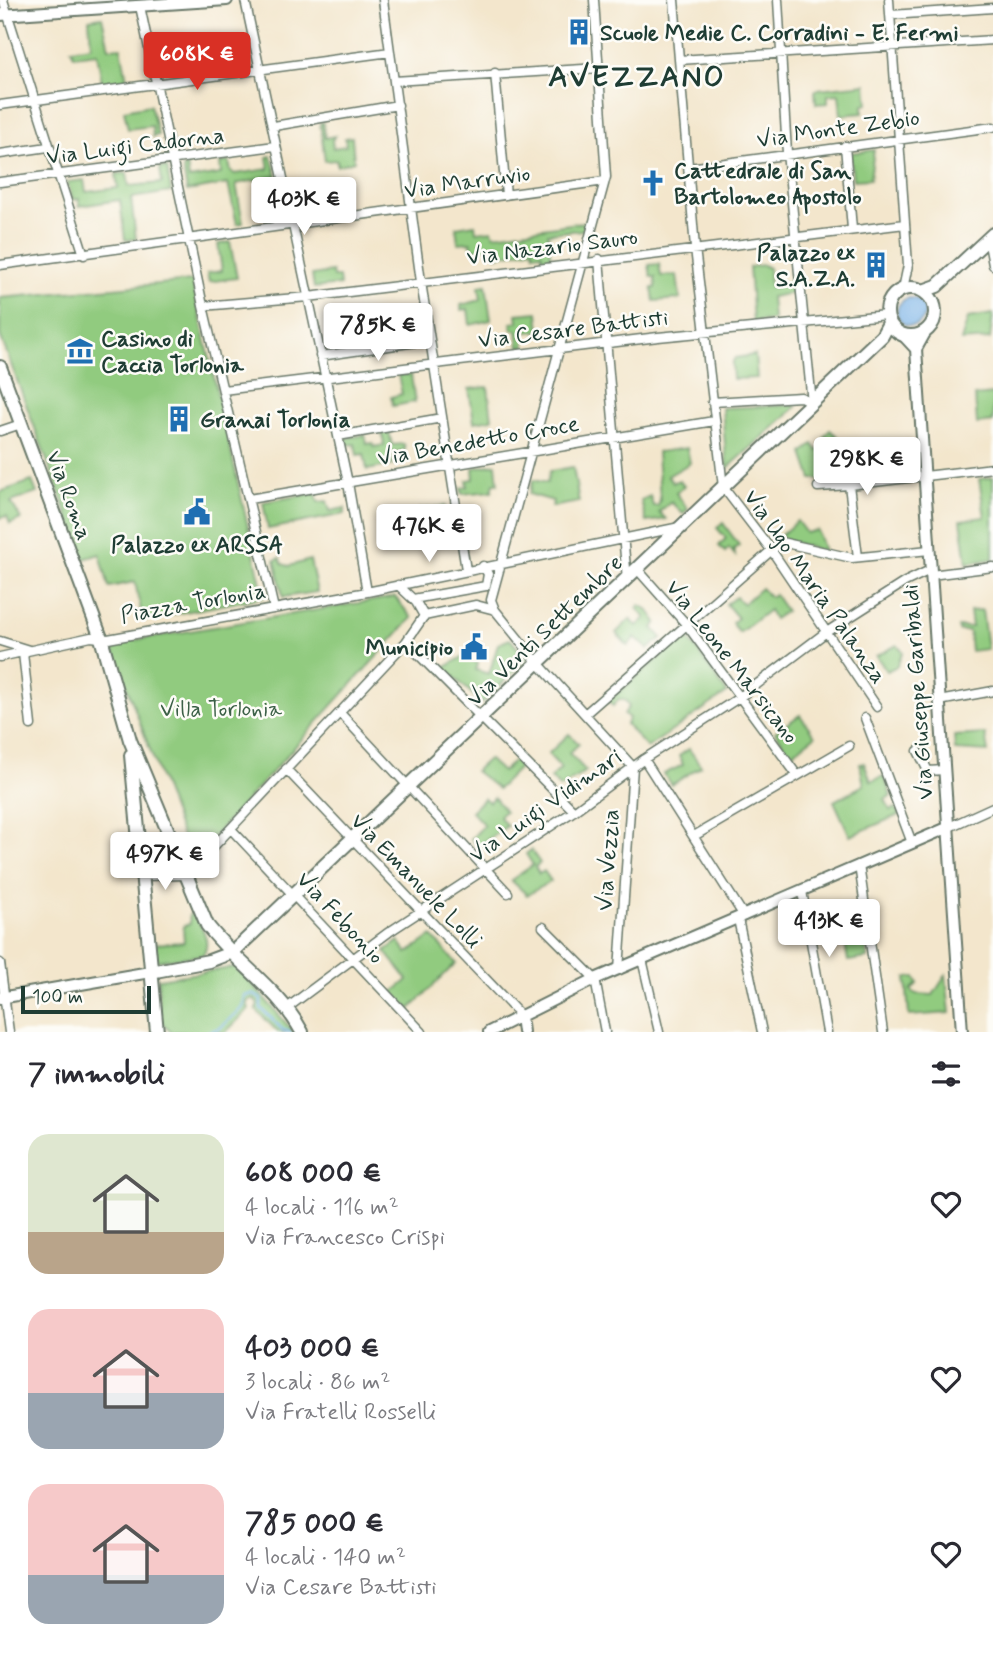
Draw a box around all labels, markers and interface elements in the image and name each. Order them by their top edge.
building icon: Scuole Medie C. Corradini - E. Fermi [564,17,594,47]
place label: Scuole Medie C. Corradini - E. Fermi [600,19,959,49]
pin: 608K € [140,32,254,92]
text: 608K € [160,40,234,70]
district label: AVEZZANO [548,58,726,97]
street label: Via Monte Zebio [755,104,922,156]
street label: Via Luigi Cadorna [45,121,226,175]
place label: Cattedrale di San Bartolomeo Apostolo [674,157,862,214]
street label: Via Marruvio [402,159,532,207]
church icon: Cattedrale di San Bartolomeo Apostolo [638,168,668,198]
pin: 403K € [247,177,361,237]
text: 403K € [267,185,341,215]
street label: Via Nazario Sauro [465,223,640,273]
place label: Palazzo ex S.A.Z.A. [757,239,855,295]
building icon: Palazzo ex S.A.Z.A. [861,250,891,280]
street label: Via Cesare Battisti [476,303,670,357]
pin: 785K € [321,304,435,363]
text: 785K € [340,311,416,341]
place label: Casino di Caccia Torlonia [101,325,245,381]
museum icon: Casino di Caccia Torlonia [65,336,95,366]
building icon: Granai Torlonia [164,404,194,434]
place label: Granai Torlonia [200,406,351,436]
street label: Via Benedetto Croce [375,409,581,474]
pin: 298K € [810,438,924,497]
text: 298K € [830,445,904,475]
street label: Via Roma [38,447,98,545]
street label: Via Ugo Maria Palanza [736,484,893,690]
public building icon: Palazzo ex ARSSA [182,497,212,527]
pin: 476K € [372,504,486,564]
text: 476K € [392,512,466,542]
place label: Palazzo ex ARSSA [111,531,283,561]
street label: Via Venti Settembre [461,549,630,714]
street label: Via Leone Marsicano [658,574,805,750]
street label: Piazza Torlonia [118,576,268,632]
street label: Via Giuseppe Garibaldi [896,583,941,801]
public building icon: Municipio [459,632,489,662]
place label: Municipio [366,634,453,664]
park label: Villa Torlonia [160,695,282,725]
street label: Via Luigi Vidimari [464,743,630,872]
street label: Via Emanuele Lolli [343,807,488,956]
street label: Via Vezzia [590,808,628,912]
pin: 497K € [108,832,222,892]
text: 497K € [126,840,204,870]
street label: Via Febonio [289,866,390,971]
pin: 413K € [772,900,886,959]
text: 413K € [794,907,864,937]
scale bar [21,983,150,1015]
text: 100 m [32,985,83,1010]
text: 7 immobili [28,1055,165,1094]
icon: filters [927,1055,965,1093]
text: 608 000 € [245,1154,382,1193]
icon: home [84,1162,168,1246]
icon: heart [927,1185,965,1223]
text: 4 locali · 116 m² [245,1193,399,1223]
text: Via Francesco Crispi [245,1223,445,1253]
text: 403 000 € [245,1329,380,1368]
icon: home [84,1337,168,1421]
icon: heart [927,1360,965,1398]
text: 3 locali · 86 m² [245,1368,390,1398]
text: Via Fratelli Rosselli [245,1398,436,1428]
text: 785 000 € [245,1504,384,1543]
icon: home [84,1512,168,1596]
icon: heart [927,1535,965,1573]
text: 4 locali · 140 m² [245,1543,406,1573]
text: Via Cesare Battisti [245,1573,437,1603]

